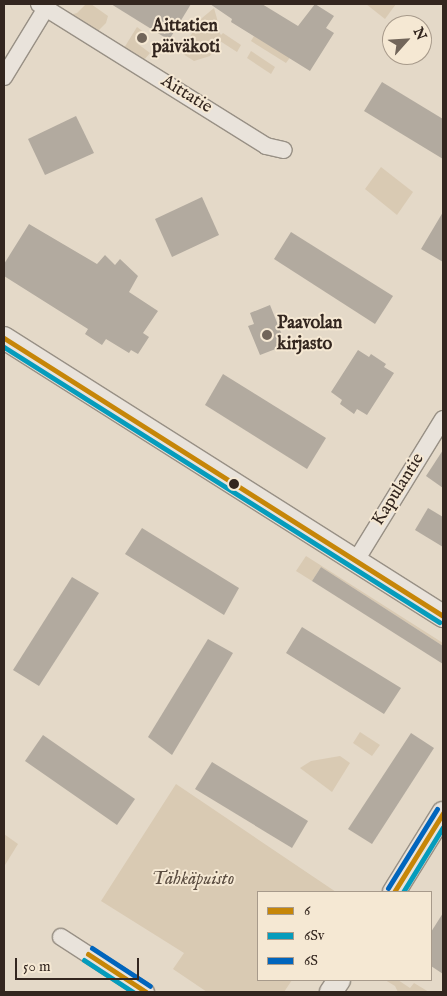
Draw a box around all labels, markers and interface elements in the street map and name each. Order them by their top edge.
north arrow [382,15,432,65]
place label: Aittatien päiväkoti [152,17,220,59]
text: N [409,24,430,43]
marker: Aittatien päiväkoti [136,32,148,44]
street label: Aittatie [156,71,216,119]
place label: Paavolan kirjasto [277,314,342,356]
marker: Paavolan kirjasto [261,329,273,341]
street label: Kapulantie [368,450,430,530]
unlabelled marker [229,479,239,489]
park label: Tähkäpuisto [152,869,234,891]
legend [257,891,432,981]
text: 6 [304,901,310,920]
text: 6Sv [304,926,325,945]
scale bar [18,948,141,980]
text: 6S [304,951,318,970]
text: 50 m [23,957,51,976]

